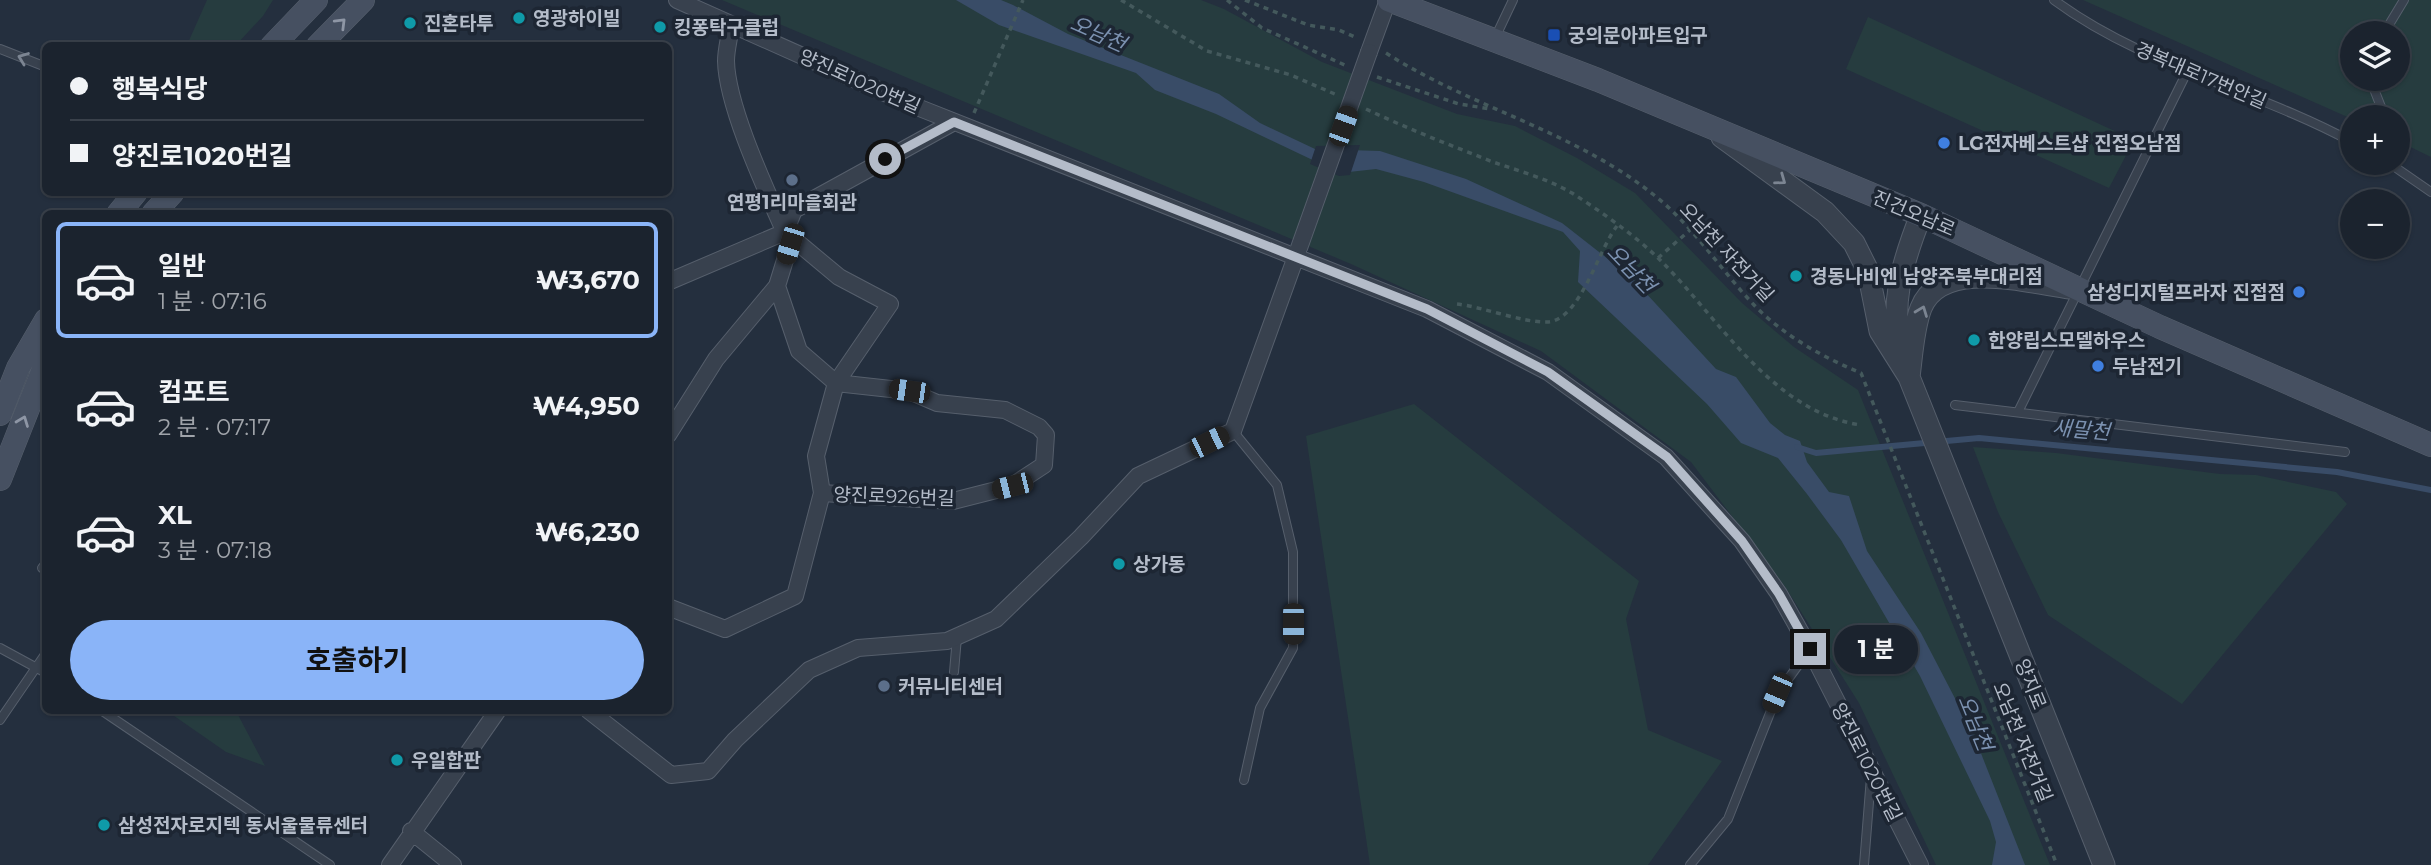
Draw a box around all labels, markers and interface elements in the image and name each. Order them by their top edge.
place label: 영광하이빌 [533,7,620,30]
marker: 영광하이빌 [511,10,527,26]
water label: 오남천 [1067,10,1132,58]
place label: 진혼타투 [424,12,494,35]
marker: 진혼타투 [402,15,418,31]
place label: 킹퐁탁구클럽 [674,16,779,39]
one-way arrow [332,18,345,31]
marker: 킹퐁탁구클럽 [652,19,668,35]
map controls [2340,21,2410,259]
button: layers [2340,21,2410,91]
place label: 궁의문아파트입구 [1568,24,1708,47]
marker: 궁의문아파트입구 [1546,27,1562,43]
street label: 경복대로17번안길 [2132,37,2270,113]
street label: 양진로1020번길 [796,44,924,118]
one-way arrow [17,52,29,66]
text: 행복식당 [112,73,208,105]
car [1326,103,1361,149]
button: + [2340,105,2410,175]
place label: LG전자베스트샵 진접오남점 [1958,132,2182,155]
marker: LG전자베스트샵 진접오남점 [1936,135,1952,151]
text: 양진로1020번길 [112,140,292,172]
route start [869,143,901,175]
marker: 연평1리마을회관 [784,172,800,188]
one-way arrow [1773,172,1786,184]
street label: 진건오남로 [1869,186,1959,241]
button: − [2340,189,2410,259]
place label: 연평1리마을회관 [727,191,857,214]
street label: 오남천 자전거길 [1675,198,1778,307]
car [774,221,807,267]
water label: 오남천 [1602,239,1662,300]
icon: car [74,249,137,312]
text: 일반 [158,250,206,282]
text: ₩3,670 [536,264,640,296]
place label: 경동나비엔 남양주북부대리점 [1810,265,2043,288]
marker: 경동나비엔 남양주북부대리점 [1788,268,1804,284]
place label: 삼성디지털프라자 진접점 [2087,281,2285,304]
marker: 삼성디지털프라자 진접점 [2291,284,2307,300]
text: 1 분 · 07:16 [158,287,267,315]
one-way arrow [1914,306,1928,318]
place label: 한양립스모델하우스 [1988,329,2145,352]
marker: 한양립스모델하우스 [1966,332,1982,348]
place label: 두남전기 [2112,355,2182,378]
marker: 두남전기 [2090,358,2106,374]
icon: car [74,375,137,438]
text: 컴포트 [158,376,230,408]
car [887,378,932,404]
text: ₩4,950 [533,390,640,422]
text: 2 분 · 07:17 [158,413,271,441]
one-way arrow [14,415,28,427]
water label: 새말천 [2051,415,2114,445]
car [1186,423,1233,461]
car [990,471,1035,501]
street label: 양진로926번길 [833,483,955,510]
text: XL [158,499,192,531]
icon: car [74,501,137,564]
text: ₩6,230 [535,516,640,548]
text: 3 분 · 07:18 [158,536,272,564]
place label: 상가동 [1133,553,1185,576]
marker: 상가동 [1111,556,1127,572]
car [1283,603,1304,645]
button: 호출하기 [70,620,644,700]
callout: 1 분 [1834,624,1918,674]
route end [1794,633,1826,665]
text: 1 분 [1858,635,1894,663]
street label: 양지로 [2010,656,2051,713]
car [1760,670,1795,716]
place label: 커뮤니티센터 [898,675,1003,698]
marker: 커뮤니티센터 [876,678,892,694]
street label: 오남천 자전거길 [1988,679,2057,806]
water label: 오남천 [1953,691,1999,757]
street label: 양진로1020번길 [1827,699,1906,825]
place label: 우일합판 [411,749,481,772]
marker: 우일합판 [389,752,405,768]
place label: 삼성전자로지텍 동서울물류센터 [118,814,368,837]
marker: 삼성전자로지텍 동서울물류센터 [96,817,112,833]

